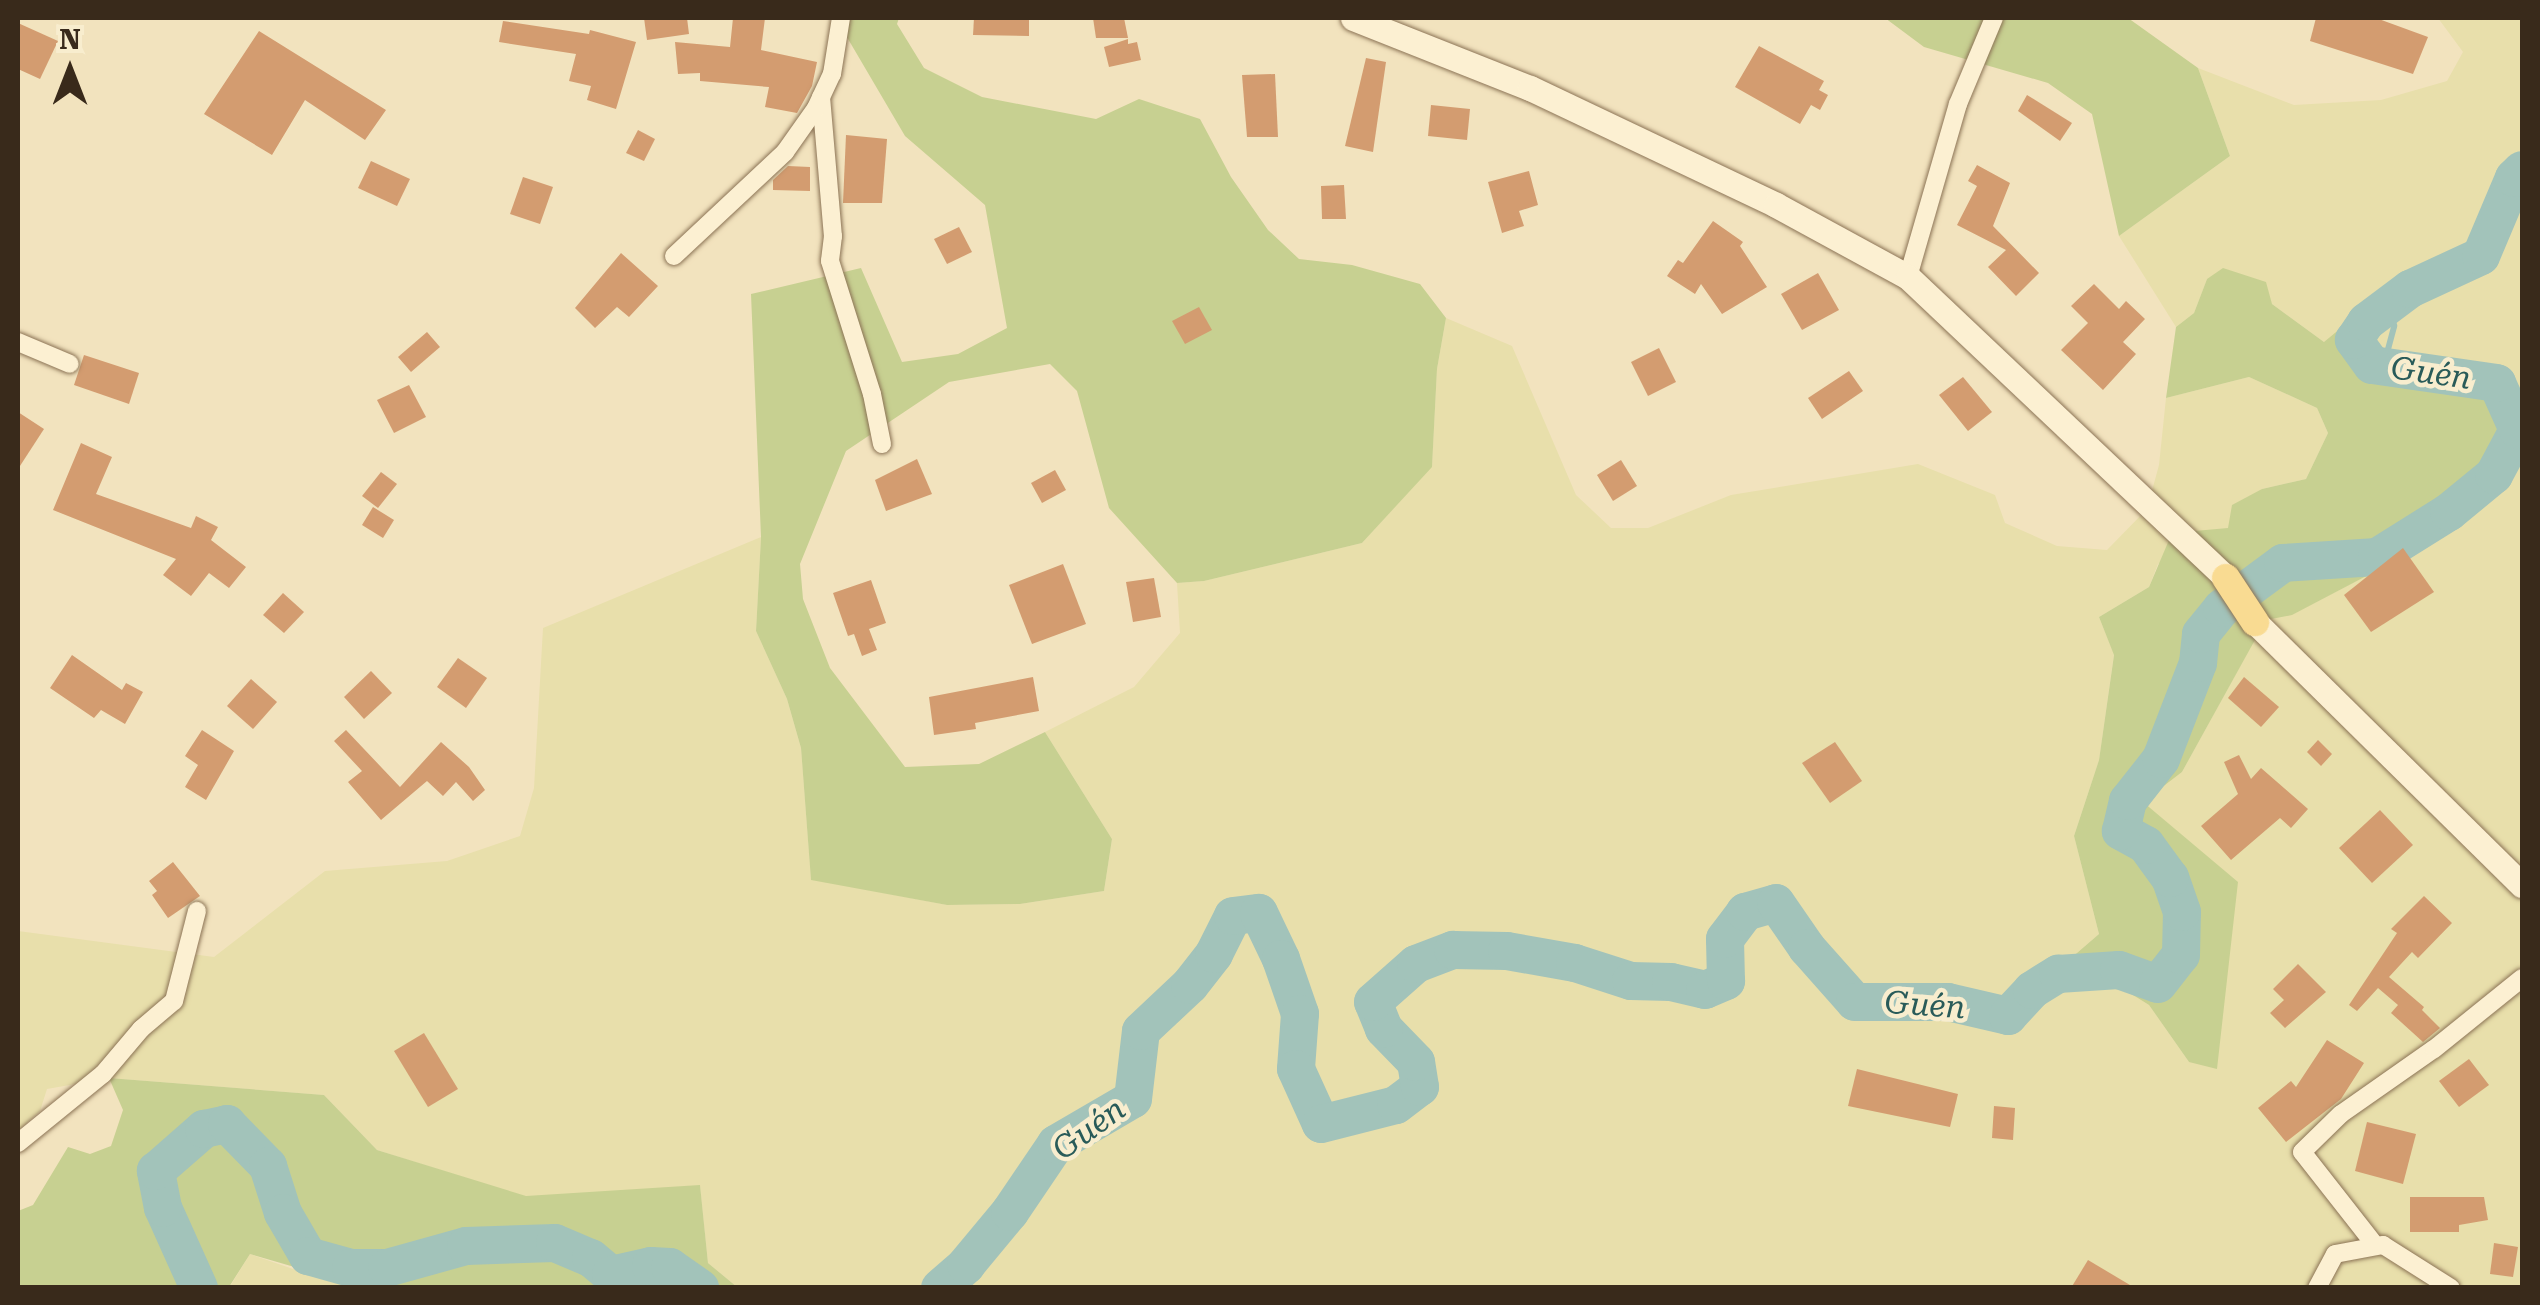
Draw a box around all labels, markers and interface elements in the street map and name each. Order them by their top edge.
north arrow [20,20,120,120]
text: N [59,23,81,56]
water label: Guén [2388,348,2474,398]
water label: Guén [1884,983,1966,1027]
water label: Guén [1045,1090,1133,1168]

